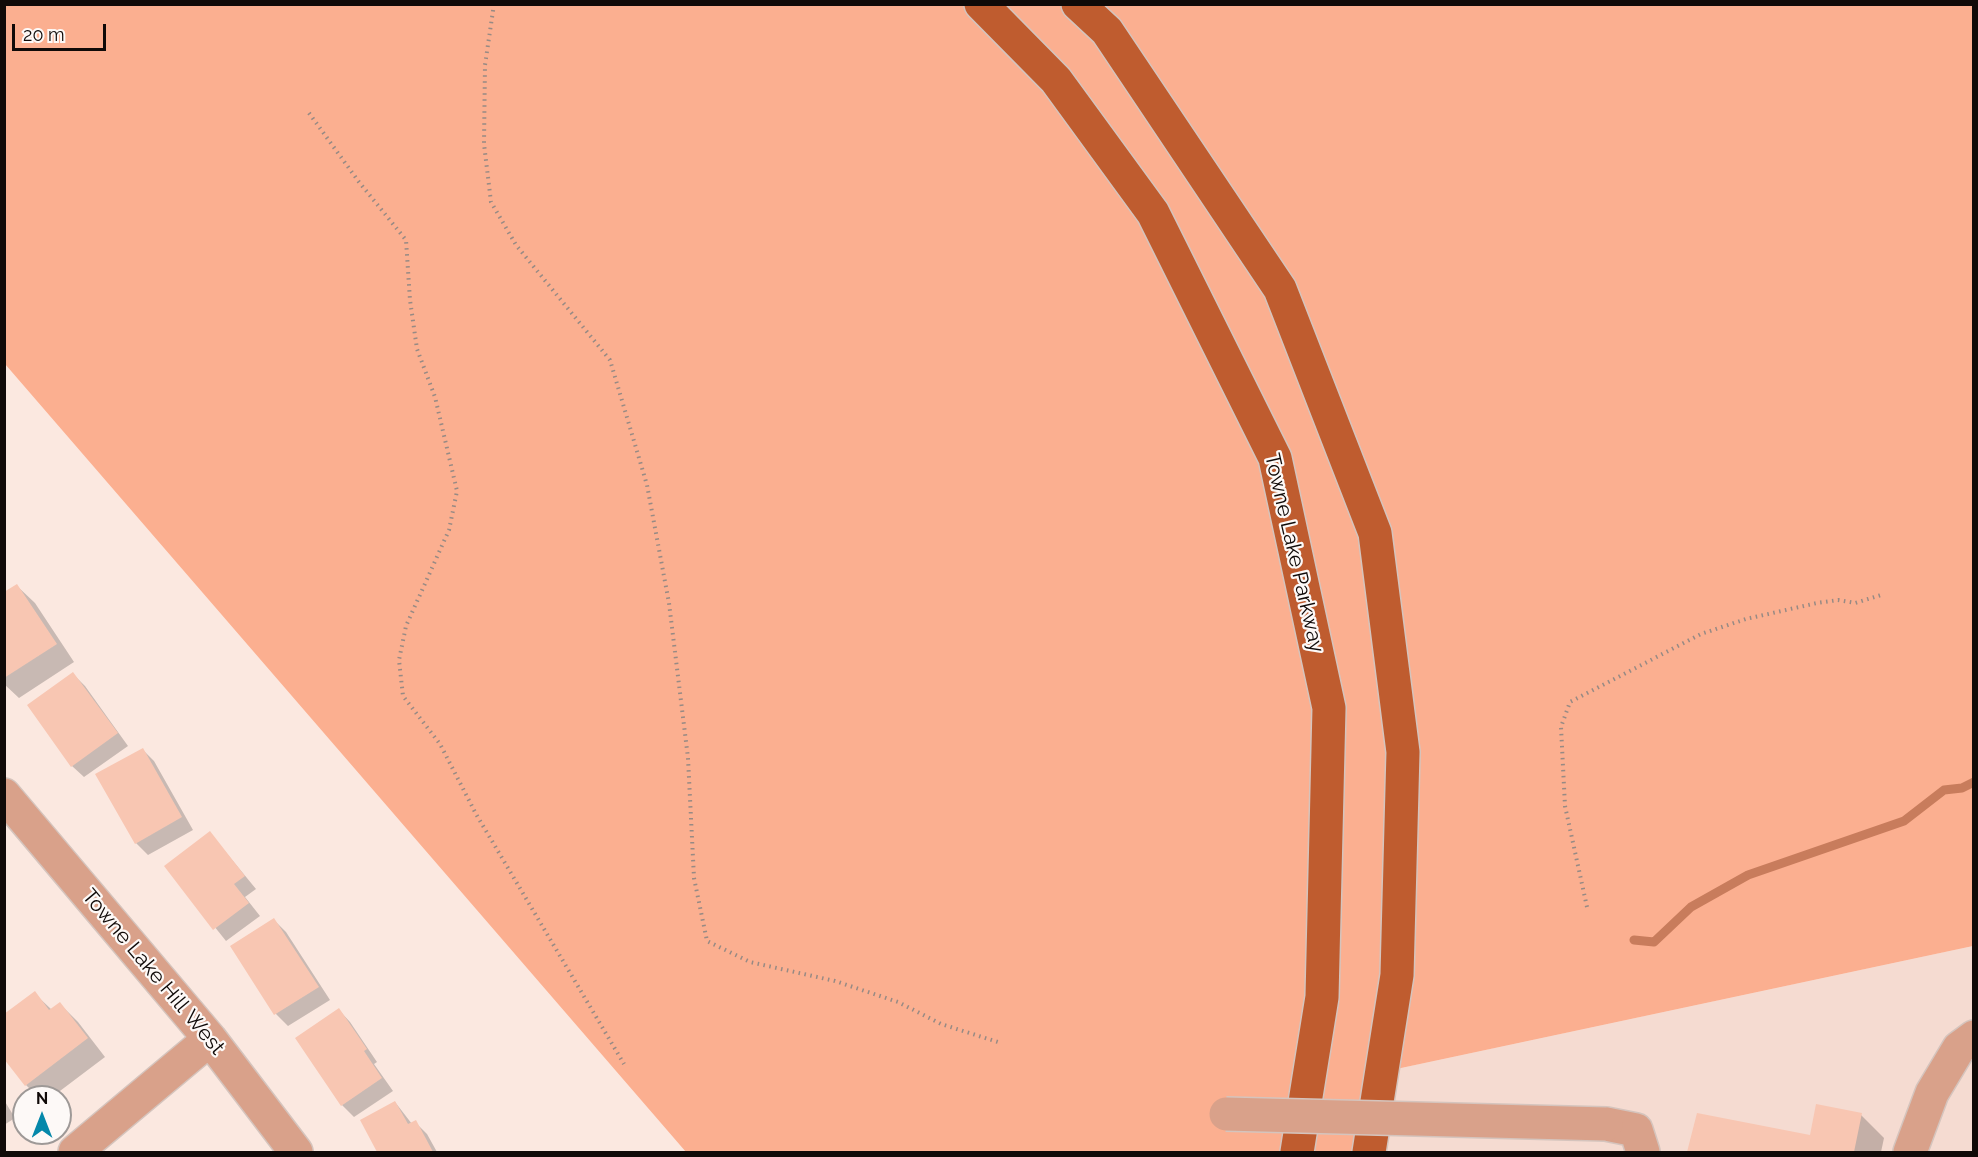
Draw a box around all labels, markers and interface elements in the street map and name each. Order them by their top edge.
scale bar [15,12,110,50]
text: 20 m [23,24,65,45]
street label: Towne Lake Parkway [1259,451,1329,655]
street label: Towne Lake Hill West [76,884,230,1060]
north arrow [12,1085,72,1145]
text: N [36,1089,48,1108]

